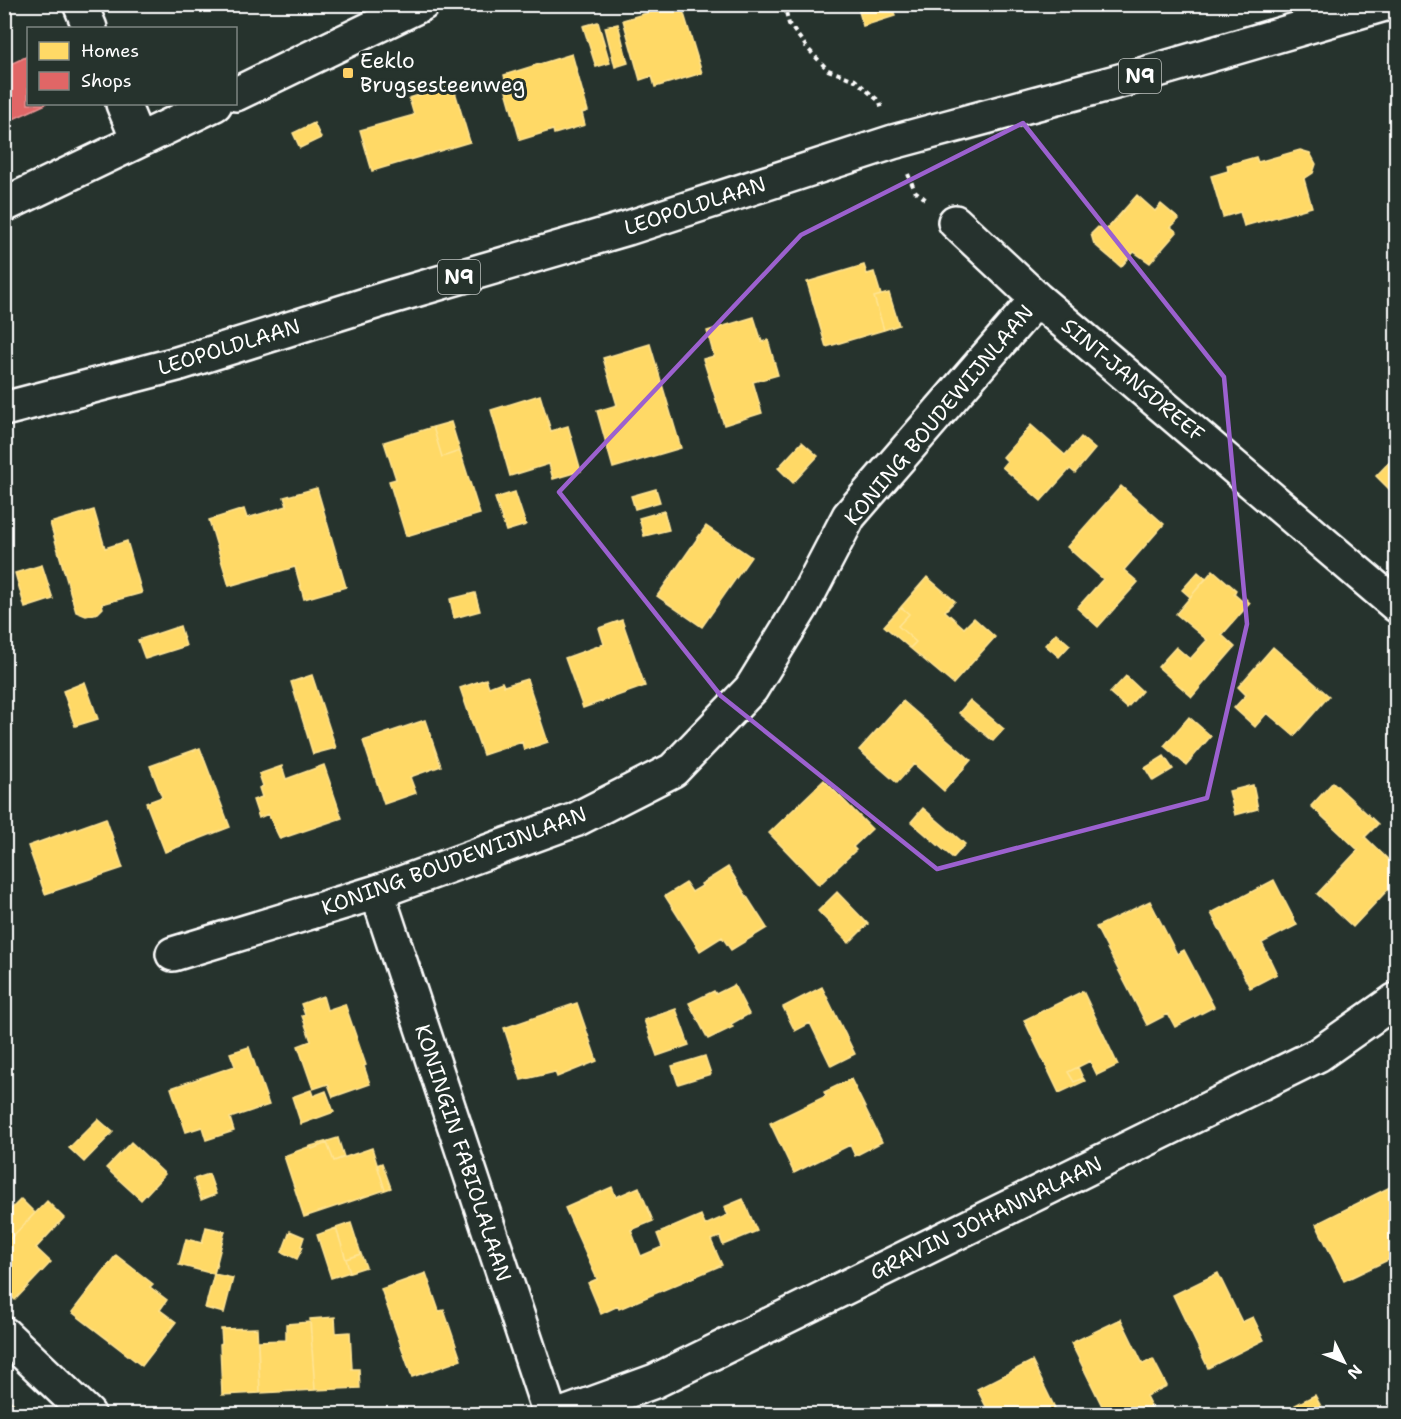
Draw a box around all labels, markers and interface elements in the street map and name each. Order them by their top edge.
legend [27,27,237,105]
text: Homes [81,39,139,63]
place label: Eeklo Brugsesteenweg [360,47,525,99]
road number: N9 [1119,59,1161,93]
marker: Eeklo Brugsesteenweg [341,66,355,80]
text: Shops [81,69,132,93]
street label: LEOPOLDLAAN [621,170,769,242]
road number: N9 [438,260,480,294]
street label: KONING BOUDEWIJNLAAN [838,299,1040,531]
street label: LEOPOLDLAAN [154,312,304,382]
street label: SINT-JANSDREEF [1056,312,1210,448]
street label: KONING BOUDEWIJNLAAN [318,800,590,922]
street label: KONINGIN FABIOLALAAN [408,1021,518,1285]
street label: GRAVIN JOHANNALAAN [865,1149,1107,1287]
north arrow [1314,1332,1374,1392]
text: N [1343,1360,1367,1384]

